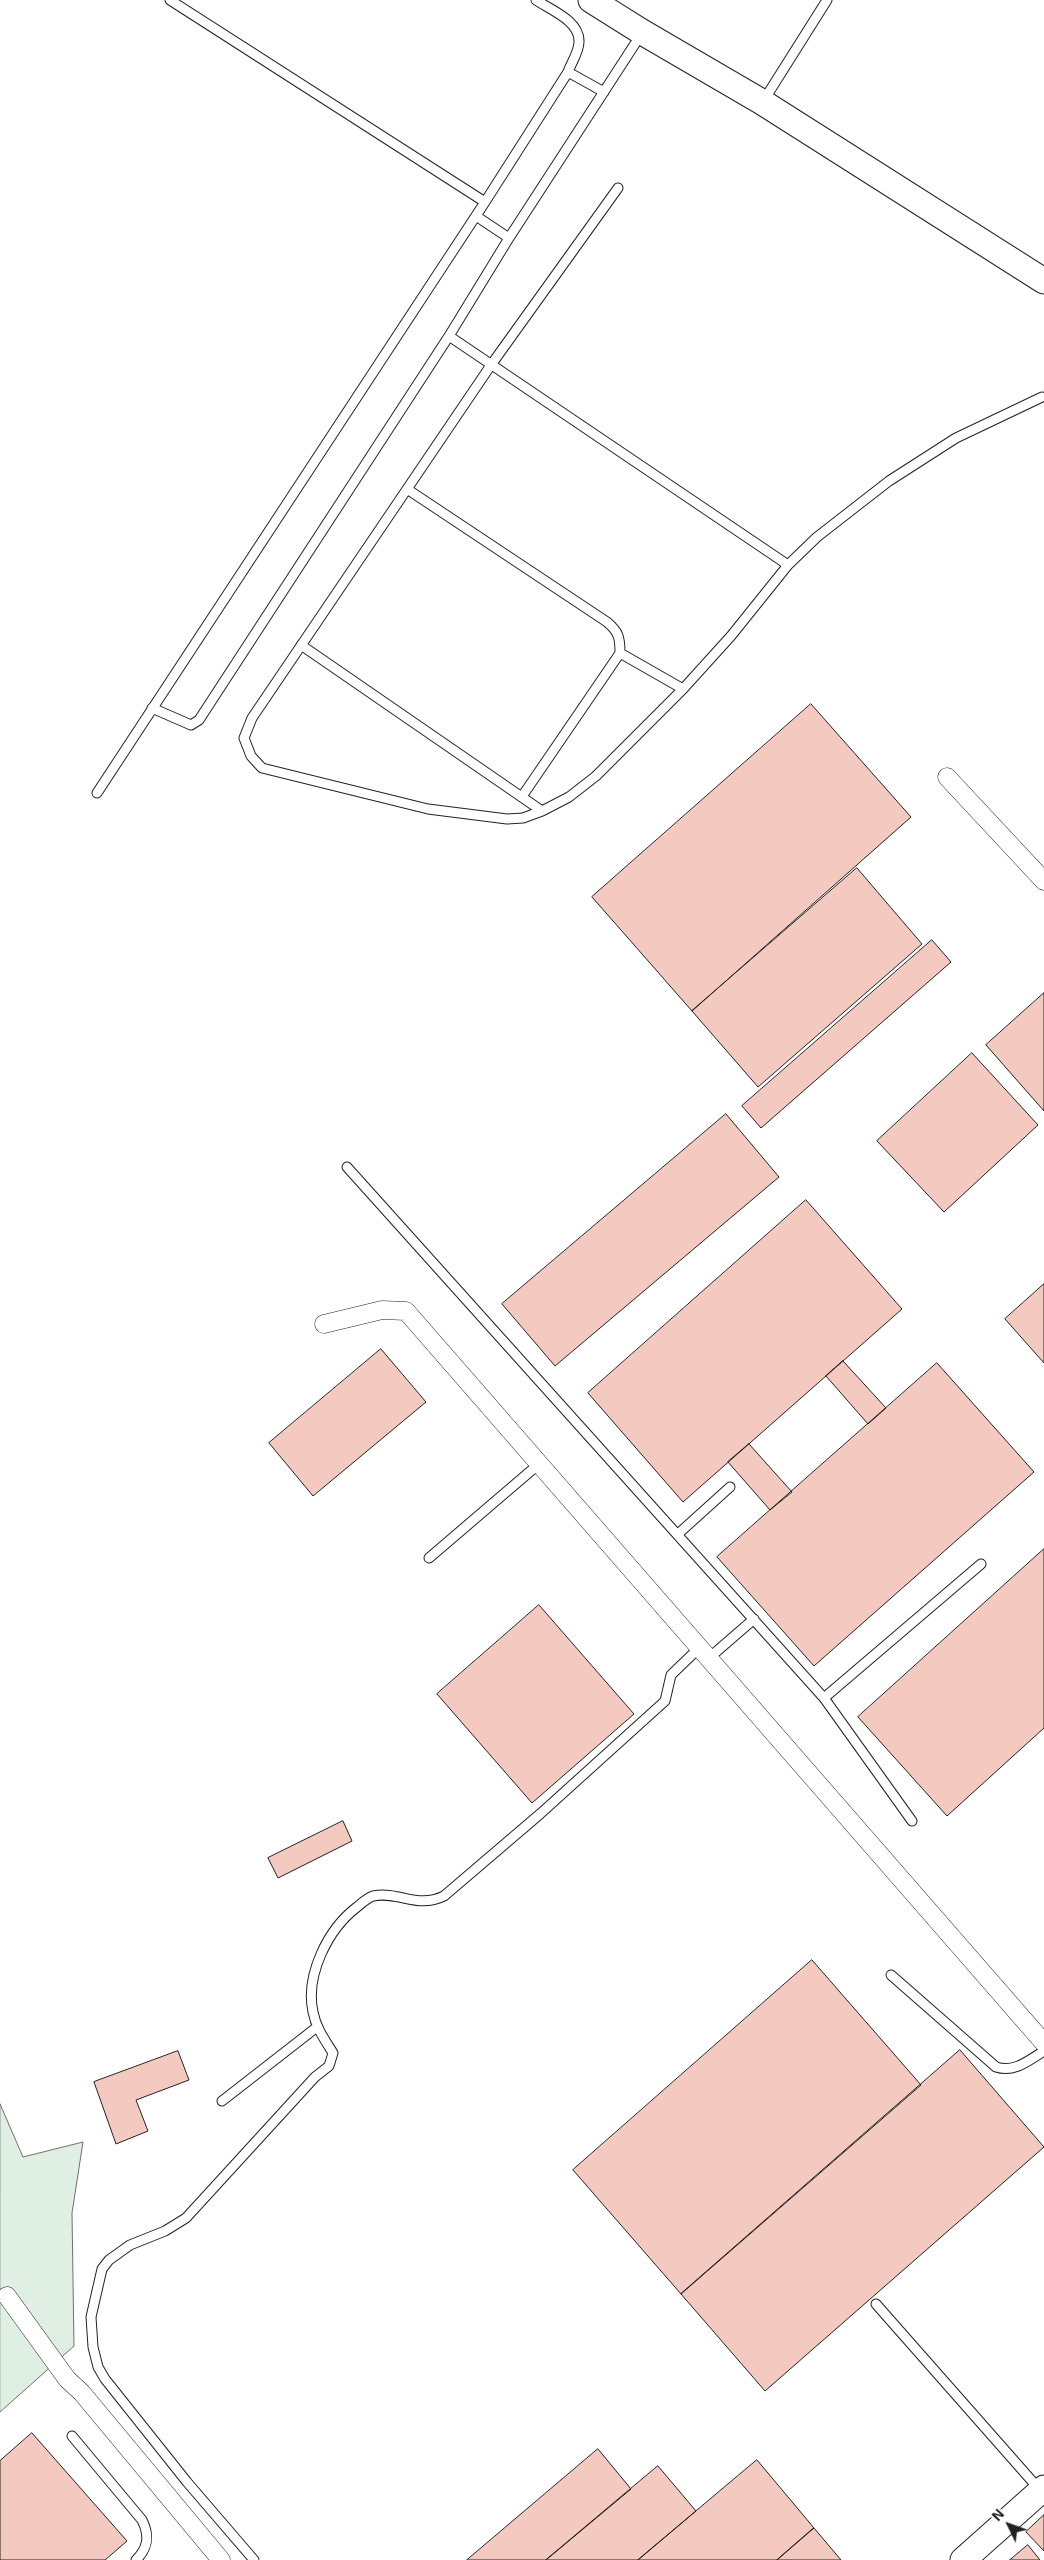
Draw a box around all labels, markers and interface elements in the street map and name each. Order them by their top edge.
north arrow [984,2500,1034,2550]
text: N [988,2505,1007,2524]

